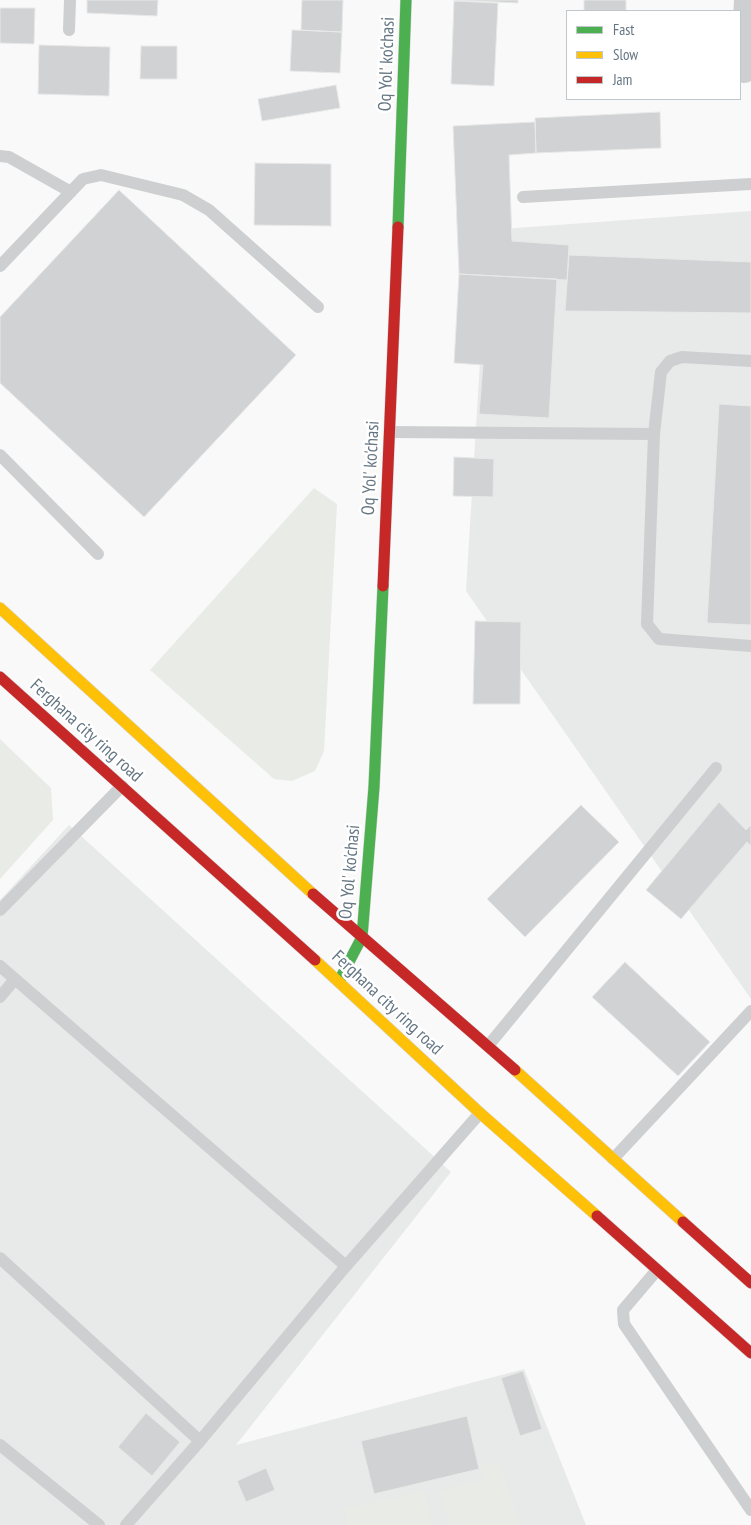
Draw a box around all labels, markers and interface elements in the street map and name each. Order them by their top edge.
legend [566,10,741,100]
street label: Oq Yol' ko'chasi [375,16,399,112]
text: Fast [613,20,634,39]
text: Slow [613,45,638,64]
text: Jam [613,70,632,89]
street label: Oq Yol' ko'chasi [358,420,384,516]
street label: Ferghana city ring road [25,675,147,787]
street label: Oq Yol' ko'chasi [335,824,365,920]
street label: Ferghana city ring road [327,946,447,1060]

